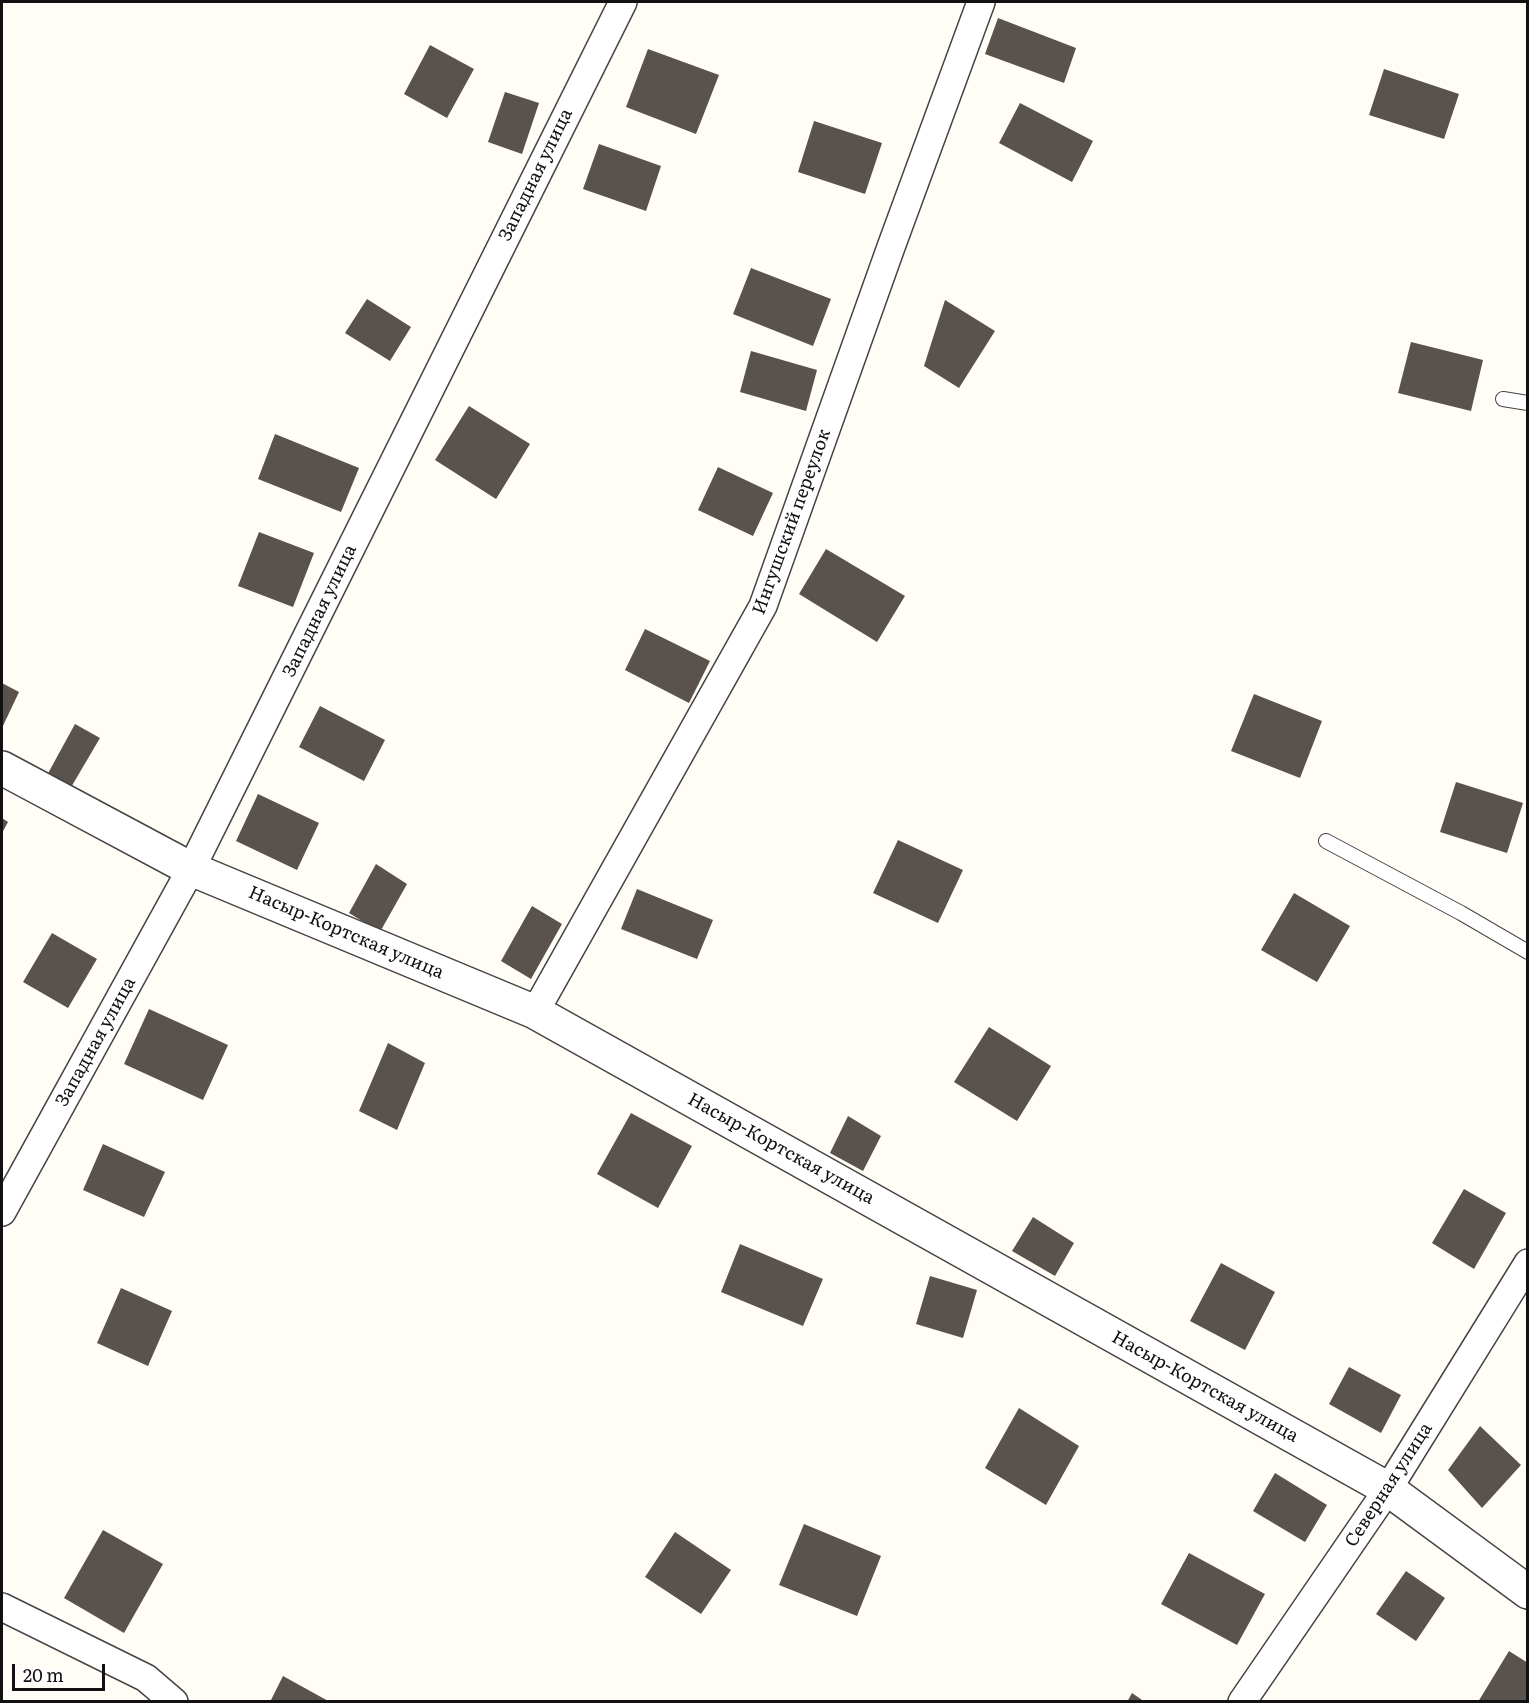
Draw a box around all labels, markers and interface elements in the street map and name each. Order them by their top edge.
street label: Западная улица [495,105,577,245]
street label: Ингушский переулок [748,426,836,618]
street label: Западная улица [279,541,361,681]
street label: Насыр-Кортская улица [245,882,447,984]
street label: Западная улица [52,974,140,1110]
street label: Насыр-Кортская улица [684,1089,878,1209]
street label: Насыр-Кортская улица [1108,1327,1302,1447]
street label: Северная улица [1341,1419,1437,1551]
scale bar [15,1652,108,1690]
text: 20 m [23,1661,64,1688]

